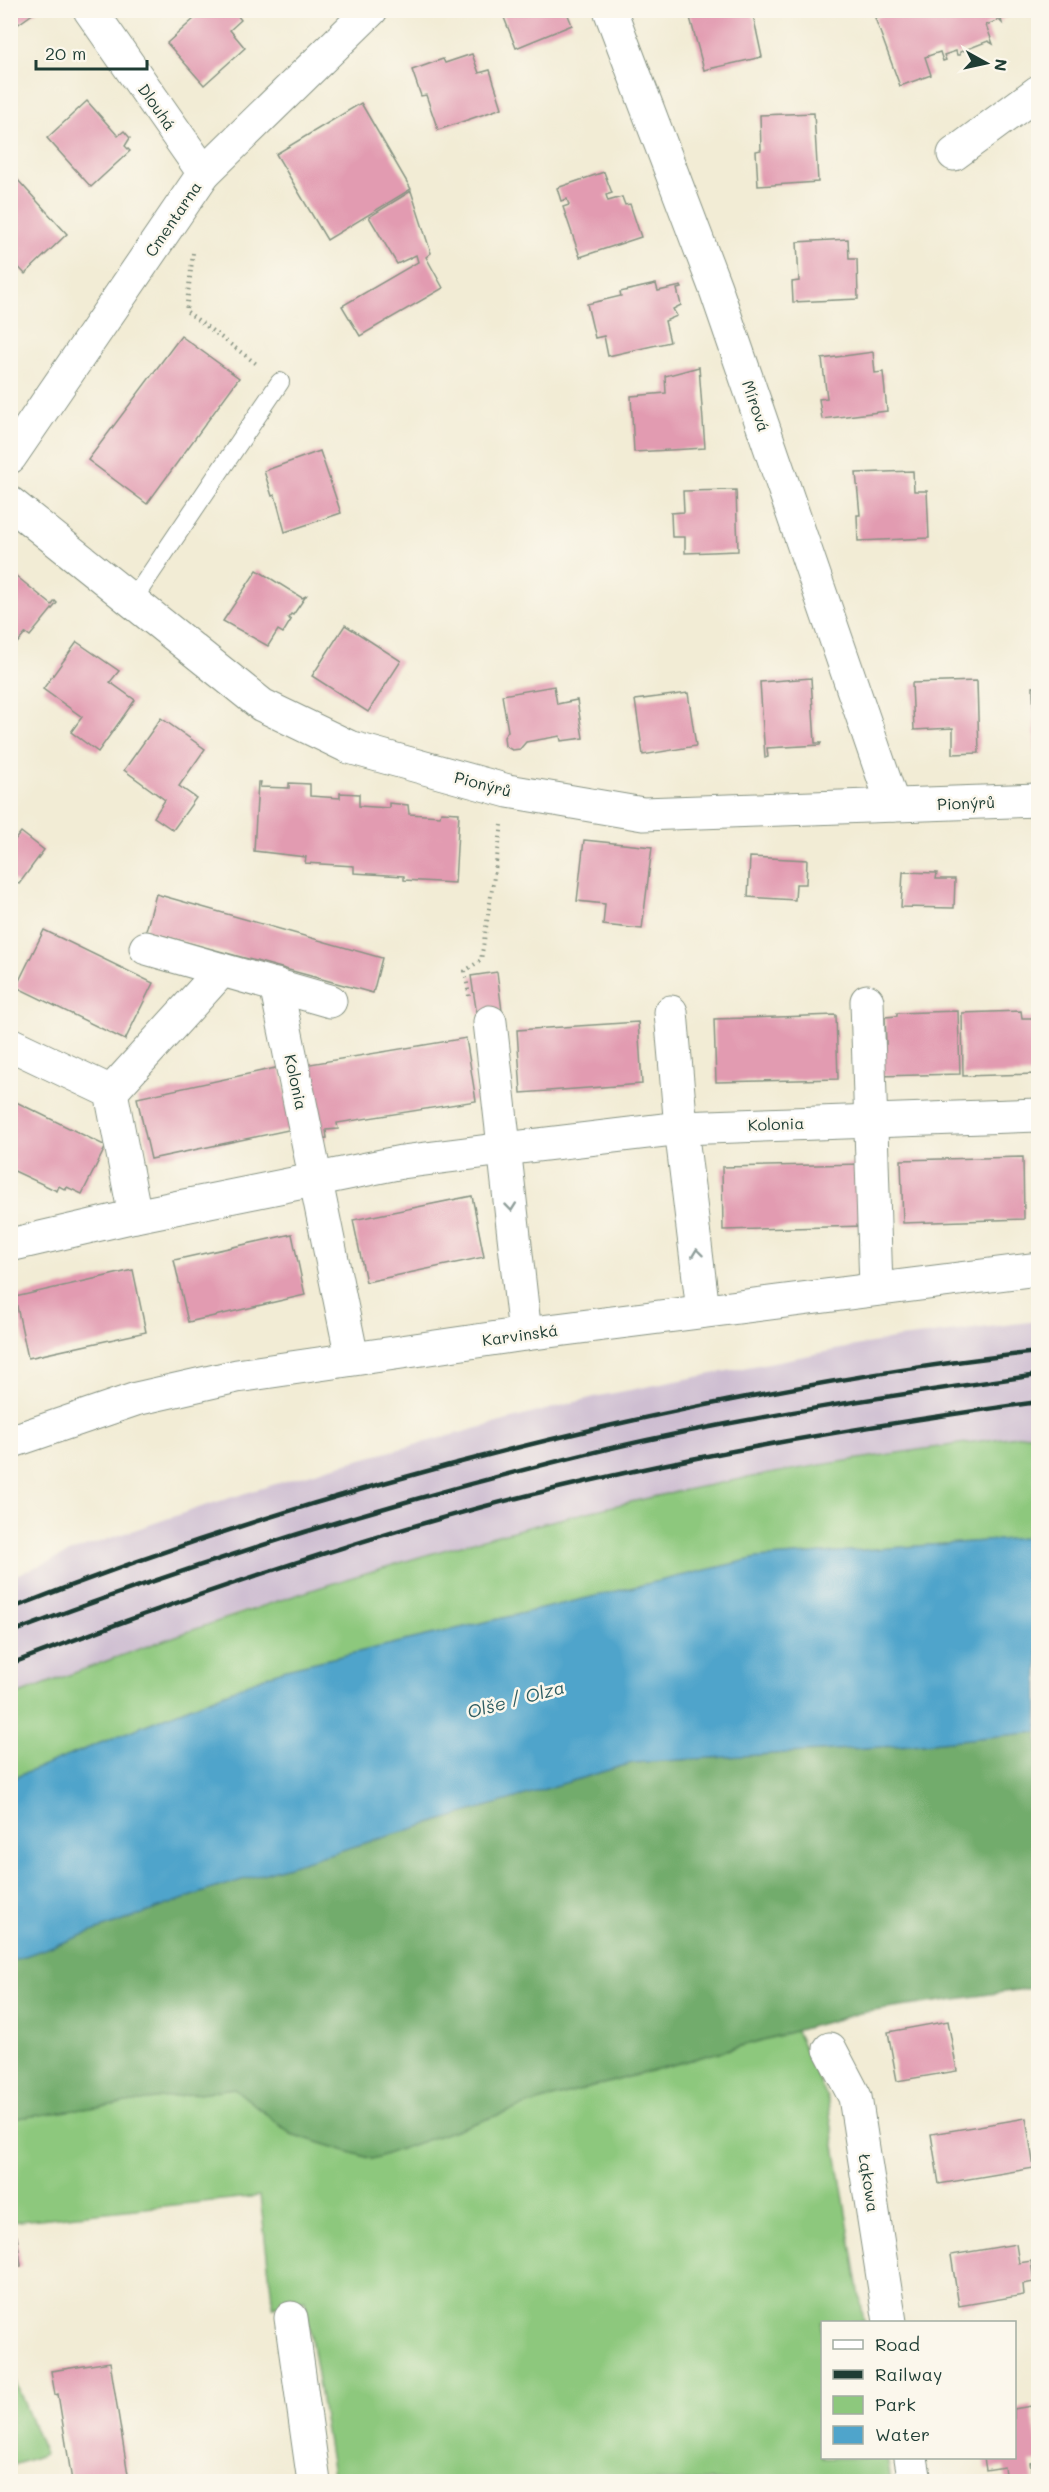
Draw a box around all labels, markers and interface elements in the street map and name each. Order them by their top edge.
scale bar [36,33,147,71]
north arrow [956,33,1016,93]
text: 20 m [45,41,86,65]
text: N [990,58,1013,73]
street label: Dlouhá [134,79,181,134]
street label: Cmentarna [140,177,206,261]
street label: Mírová [738,377,775,434]
street label: Pionýrů [452,766,514,801]
street label: Pionýrů [937,791,995,814]
street label: Kolonia [280,1052,313,1112]
street label: Kolonia [747,1112,805,1135]
one-way arrow [504,1202,517,1211]
one-way arrow [691,1248,703,1257]
street label: Karvinská [481,1319,559,1350]
water label: Olše / Olza [464,1675,567,1724]
street label: Łąkowa [855,2152,884,2214]
legend [821,2321,1016,2459]
text: Road [875,2332,920,2356]
text: Railway [875,2362,942,2386]
text: Park [875,2392,916,2416]
text: Water [875,2422,930,2446]

